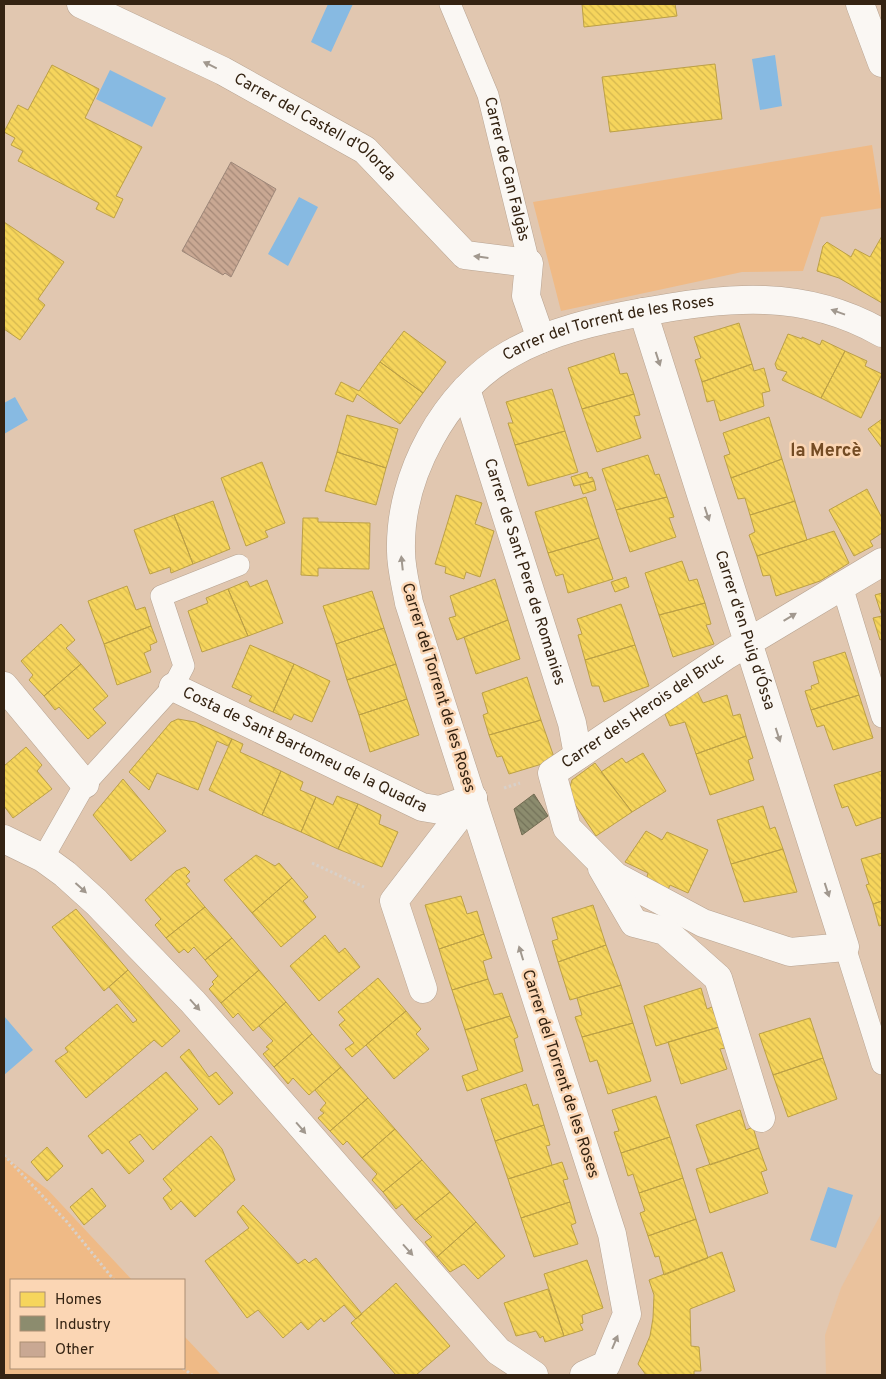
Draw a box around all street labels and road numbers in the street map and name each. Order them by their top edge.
street label: Carrer del Castell d'Olorda [230,69,400,186]
street label: Carrer de Can Falgàs [479,95,533,244]
street label: Carrer del Torrent de les Roses [499,292,715,366]
street label: Carrer de Sant Pere de Romanies [479,456,569,688]
street label: Carrer d'en Puig d'Óssa [709,548,779,713]
street label: Carrer del Torrent de les Roses [397,581,479,795]
street label: Carrer dels Herois del Bruc [558,649,728,773]
street label: Costa de Sant Bartomeu de la Quadra [179,683,430,818]
street label: Carrer del Torrent de les Roses [517,967,603,1181]

